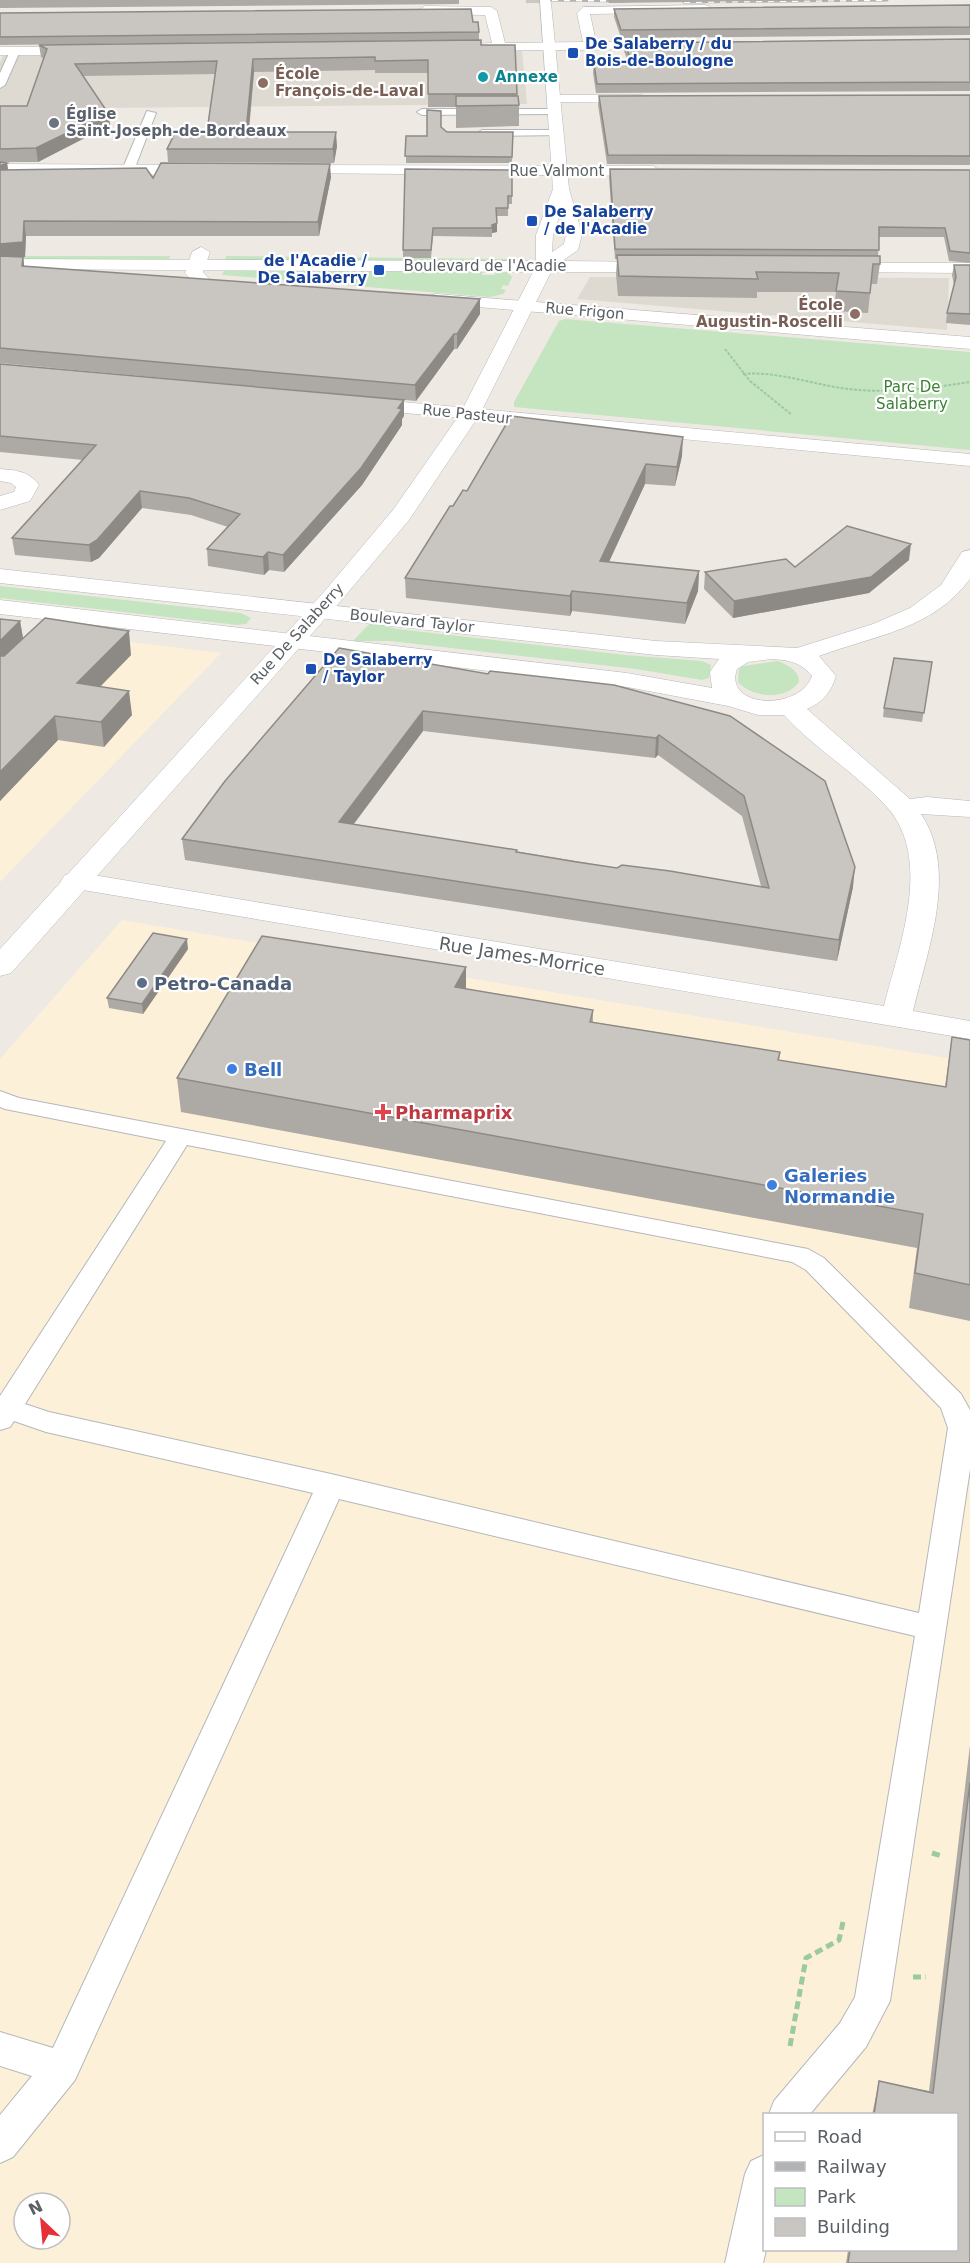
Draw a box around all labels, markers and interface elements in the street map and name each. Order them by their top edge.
place label: De Salaberry / du Bois-de-Boulogne [585,35,734,70]
marker: De Salaberry / du Bois-de-Boulogne [566,46,580,60]
place label: École François-de-Laval [275,64,424,100]
place label: Annexe [495,68,558,86]
marker: Annexe [476,70,490,84]
marker: École François-de-Laval [256,76,270,90]
place label: Église Saint-Joseph-de-Bordeaux [66,104,287,140]
marker: Église Saint-Joseph-de-Bordeaux [47,116,61,130]
street label: Rue Valmont [510,162,605,180]
place label: De Salaberry / de l'Acadie [544,203,654,238]
marker: De Salaberry / de l'Acadie [525,214,539,228]
place label: de l'Acadie / De Salaberry [257,252,368,287]
street label: Boulevard de l'Acadie [404,257,566,275]
marker: de l'Acadie / De Salaberry [372,263,386,277]
place label: École Augustin-Roscelli [696,295,843,331]
street label: Rue Frigon [545,299,625,323]
marker: École Augustin-Roscelli [848,307,862,321]
park label: Parc De Salaberry [876,378,948,413]
street label: Rue Pasteur [422,400,513,428]
street label: Rue De Salaberry [247,579,347,689]
street label: Boulevard Taylor [349,606,476,637]
place label: De Salaberry / Taylor [323,651,433,686]
marker: De Salaberry / Taylor [304,662,318,676]
street label: Rue James-Morrice [438,933,606,979]
place label: Petro-Canada [154,973,292,994]
marker: Petro-Canada [135,976,149,990]
place label: Bell [244,1059,282,1080]
marker: Bell [225,1062,239,1076]
place label: Pharmaprix [395,1102,513,1123]
marker: Pharmaprix [376,1105,390,1119]
place label: Galeries Normandie [784,1165,895,1207]
marker: Galeries Normandie [765,1178,779,1192]
legend [763,2113,958,2251]
text: Road [817,2126,862,2147]
text: Railway [817,2156,887,2177]
text: Park [817,2186,856,2207]
north arrow [12,2191,72,2251]
text: N [25,2196,46,2219]
text: Building [817,2216,890,2237]

